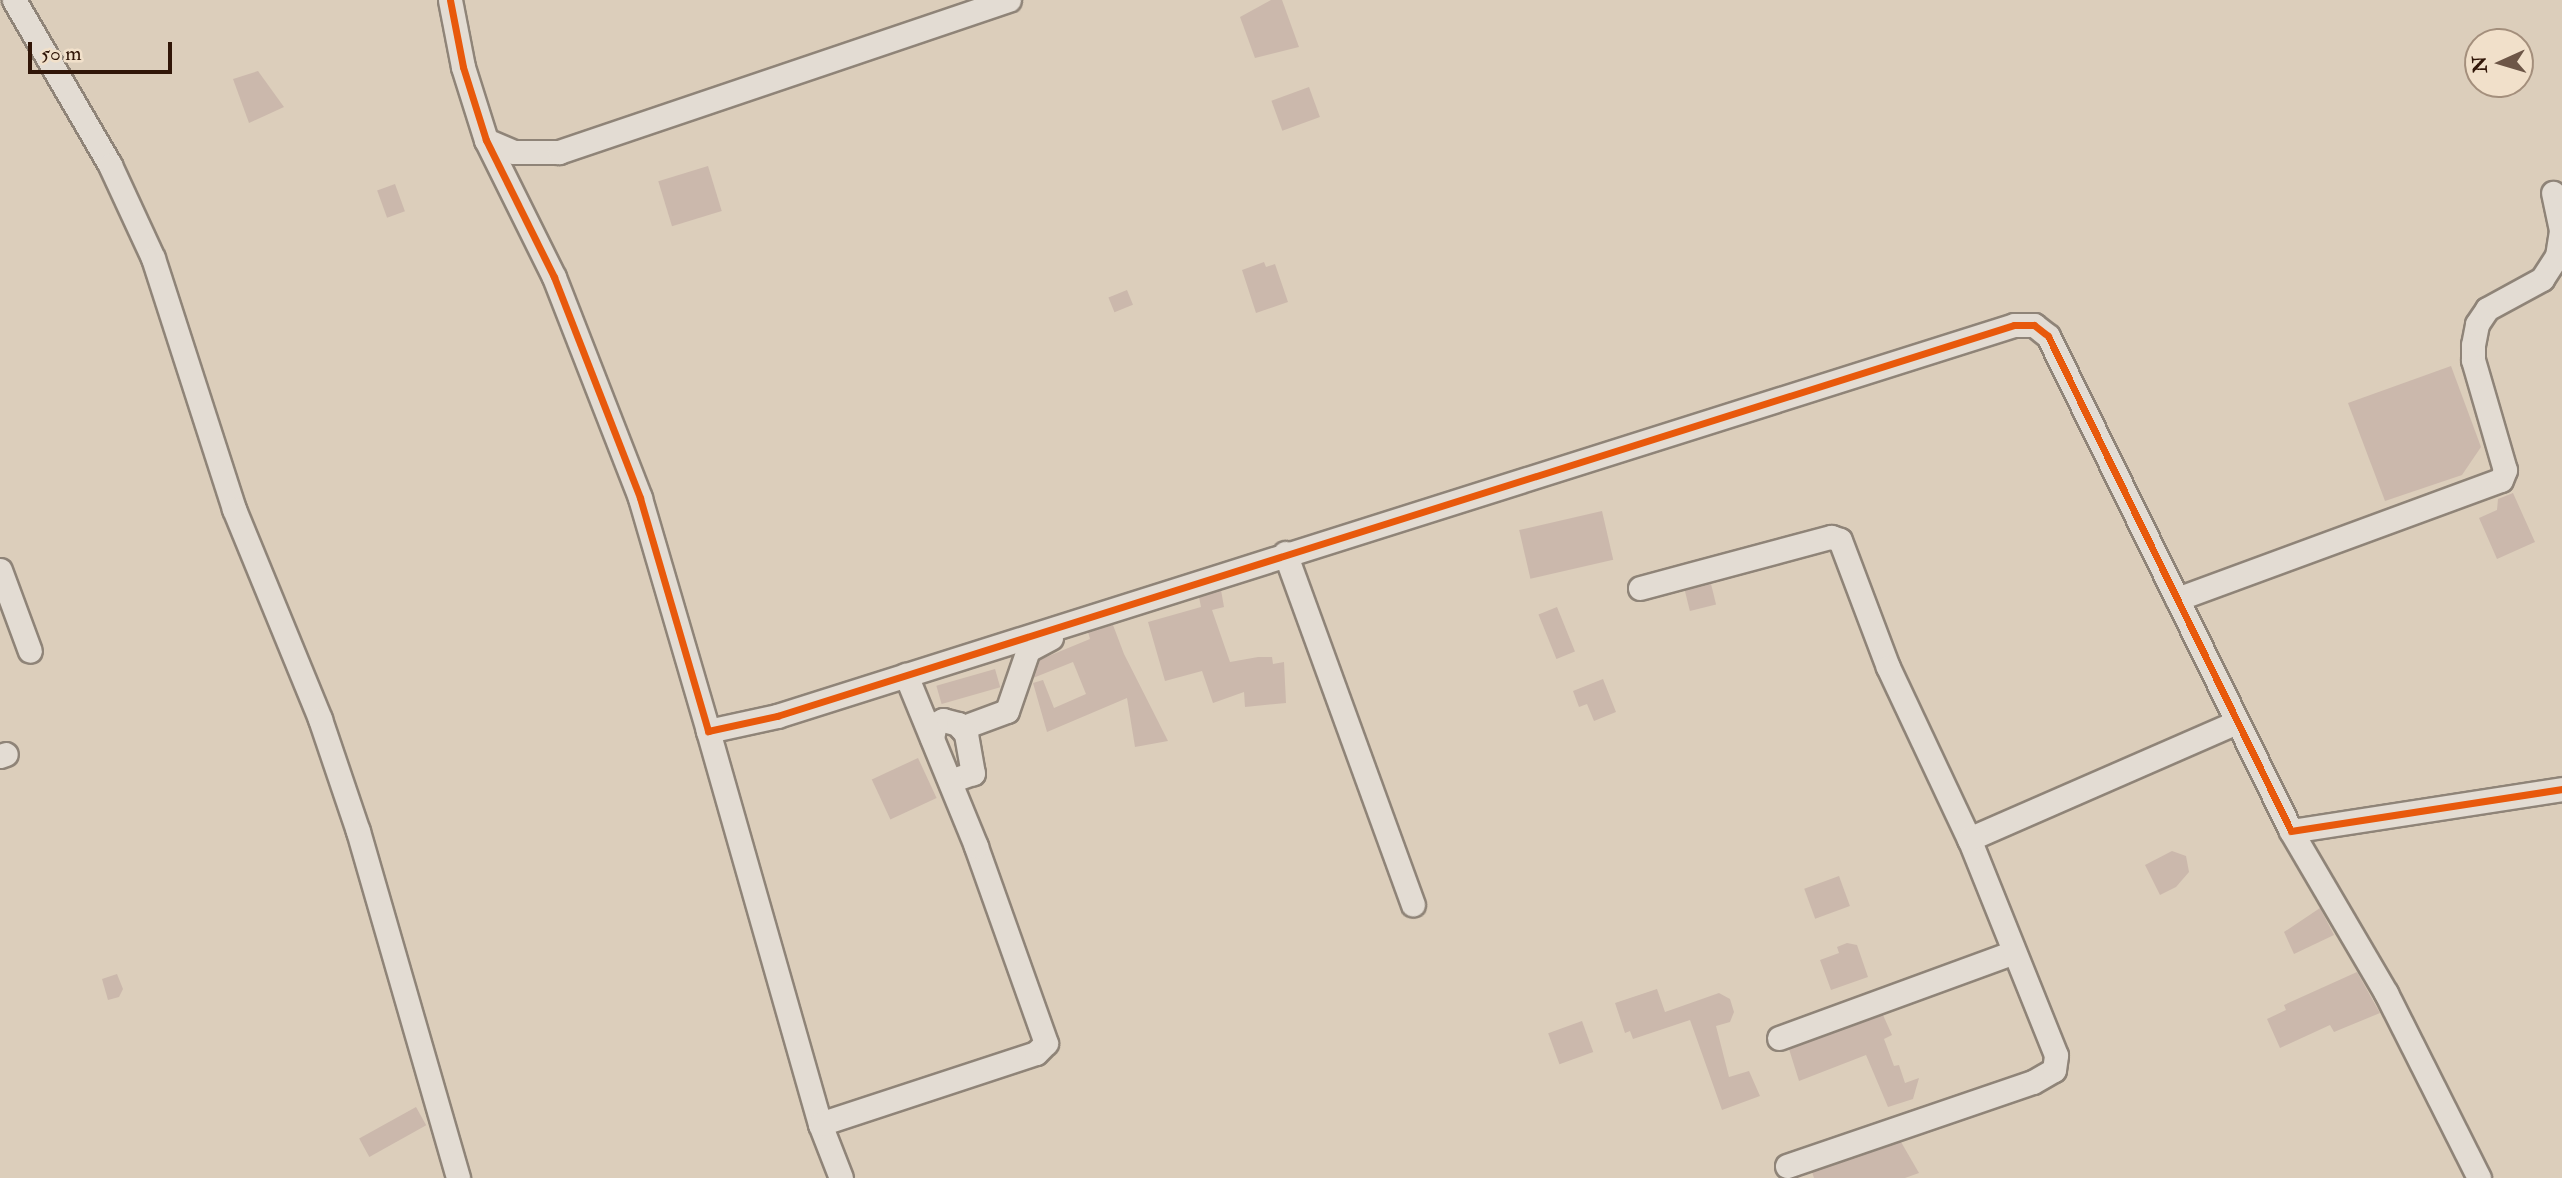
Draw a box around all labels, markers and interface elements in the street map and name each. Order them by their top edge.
scale bar [32,28,175,72]
north arrow [2464,28,2534,98]
text: 50 m [41,40,82,67]
text: N [2467,55,2493,74]

